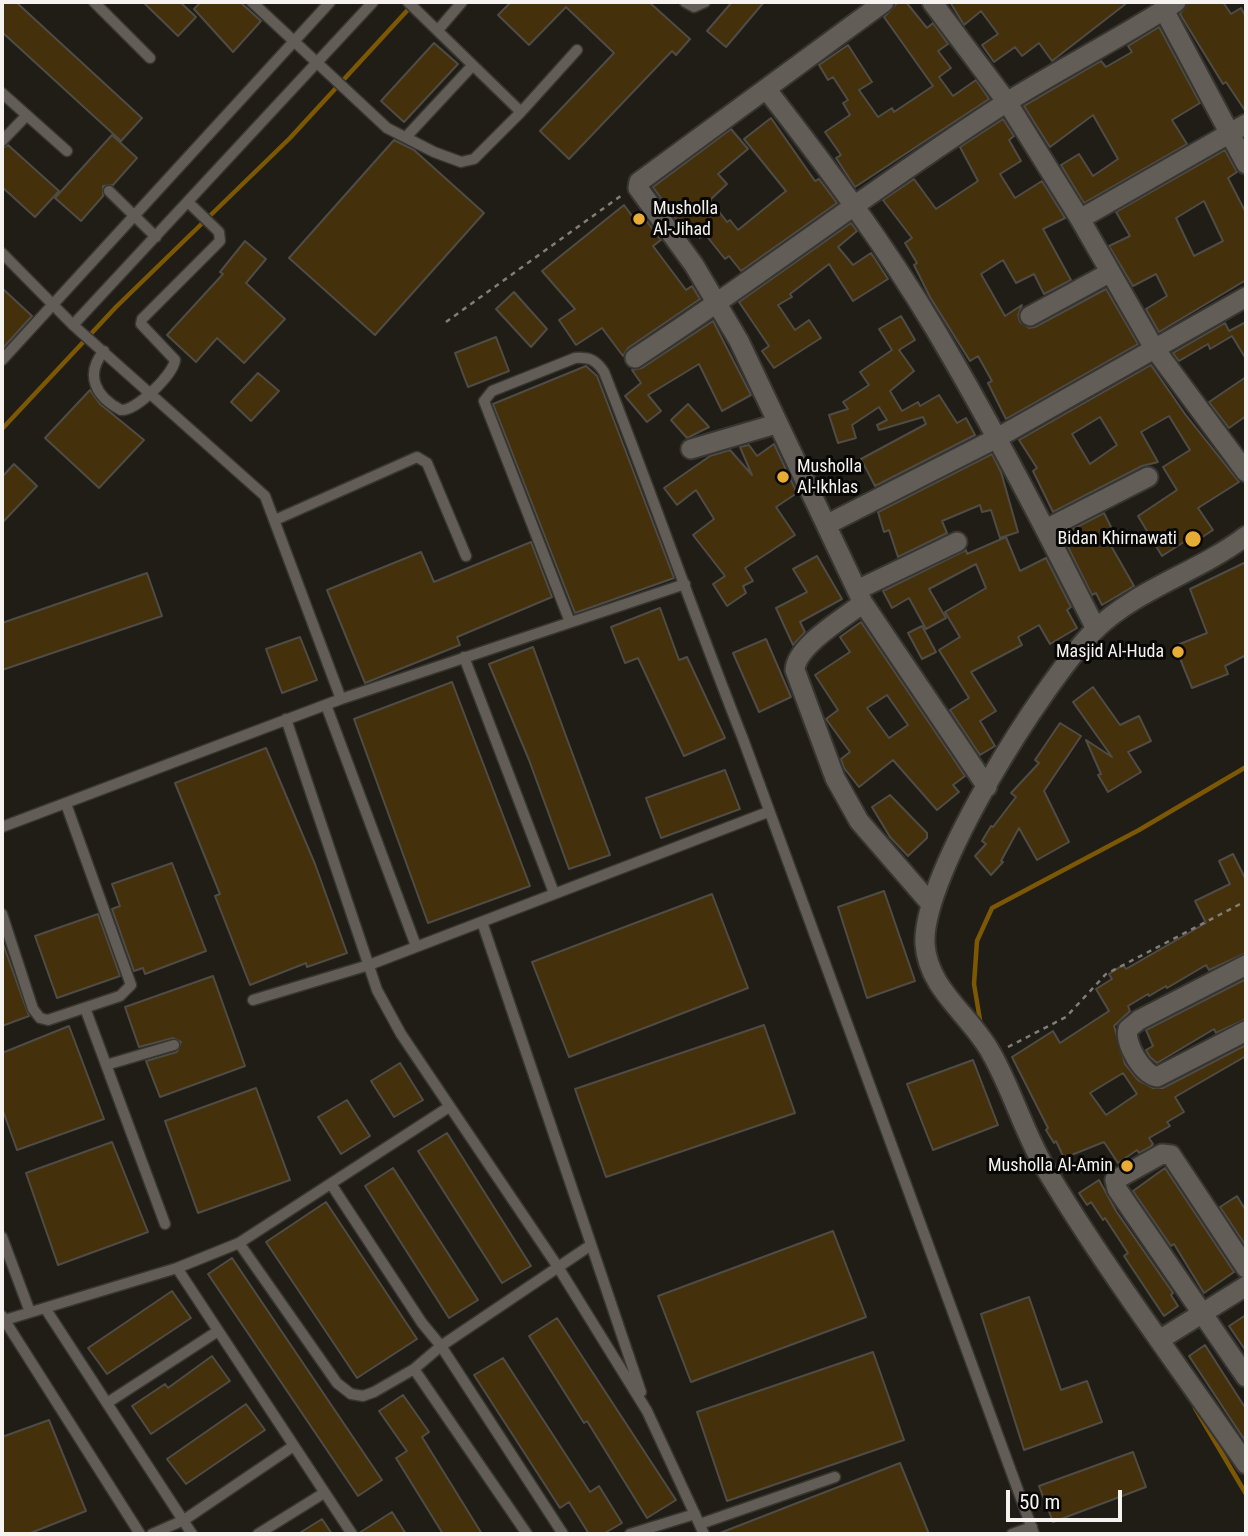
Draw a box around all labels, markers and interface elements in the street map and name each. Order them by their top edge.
place label: Musholla Al-Jihad [653,198,718,241]
marker: Musholla Al-Jihad [631,211,647,227]
place label: Musholla Al-Ikhlas [797,456,862,498]
marker: Musholla Al-Ikhlas [775,469,791,485]
place label: Bidan Khirnawati [1057,528,1177,550]
marker: Bidan Khirnawati [1183,529,1203,549]
place label: Masjid Al-Huda [1056,641,1164,663]
marker: Masjid Al-Huda [1170,644,1186,660]
place label: Musholla Al-Amin [988,1155,1113,1177]
marker: Musholla Al-Amin [1119,1158,1135,1174]
scale bar [1010,1476,1126,1520]
text: 50 m [1019,1490,1060,1514]

